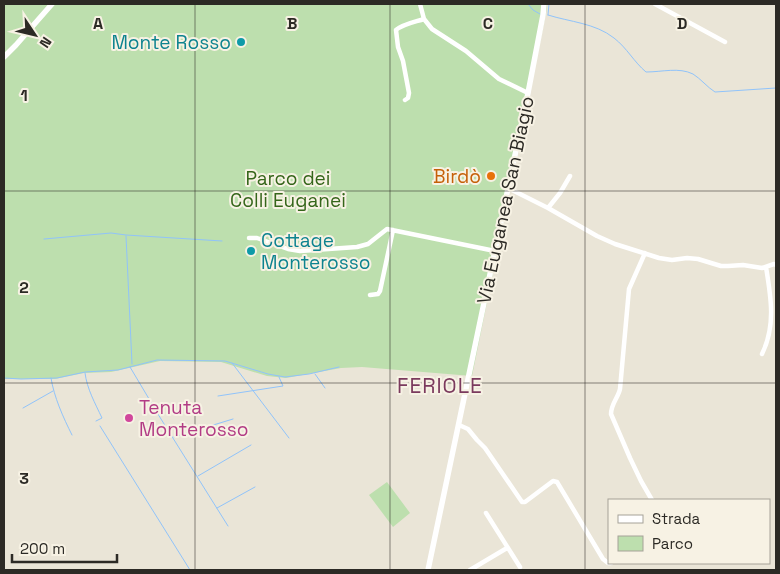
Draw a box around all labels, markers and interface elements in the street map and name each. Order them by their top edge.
north arrow [10,10,60,60]
text: A [93,13,103,34]
text: B [287,13,297,34]
text: C [483,13,493,34]
text: D [677,13,687,34]
place label: Monte Rosso [111,30,231,55]
text: N [36,33,56,51]
marker: Monte Rosso [235,36,247,48]
text: 1 [20,85,28,106]
street label: Via Euganea San Biagio [471,94,540,306]
place label: Birdò [433,164,481,189]
park label: Parco dei Colli Euganei [230,166,346,213]
marker: Birdò [485,170,497,182]
place label: Cottage Monterosso [261,228,371,275]
marker: Cottage Monterosso [245,245,257,257]
text: 2 [19,277,29,298]
district label: FERIOLE [397,372,483,399]
place label: Tenuta Monterosso [139,395,249,442]
marker: Tenuta Monterosso [123,412,135,424]
text: 3 [19,468,29,489]
legend [608,499,770,564]
text: Strada [652,509,701,528]
scale bar [12,532,118,564]
text: Parco [652,534,693,553]
text: 200 m [20,539,65,558]

